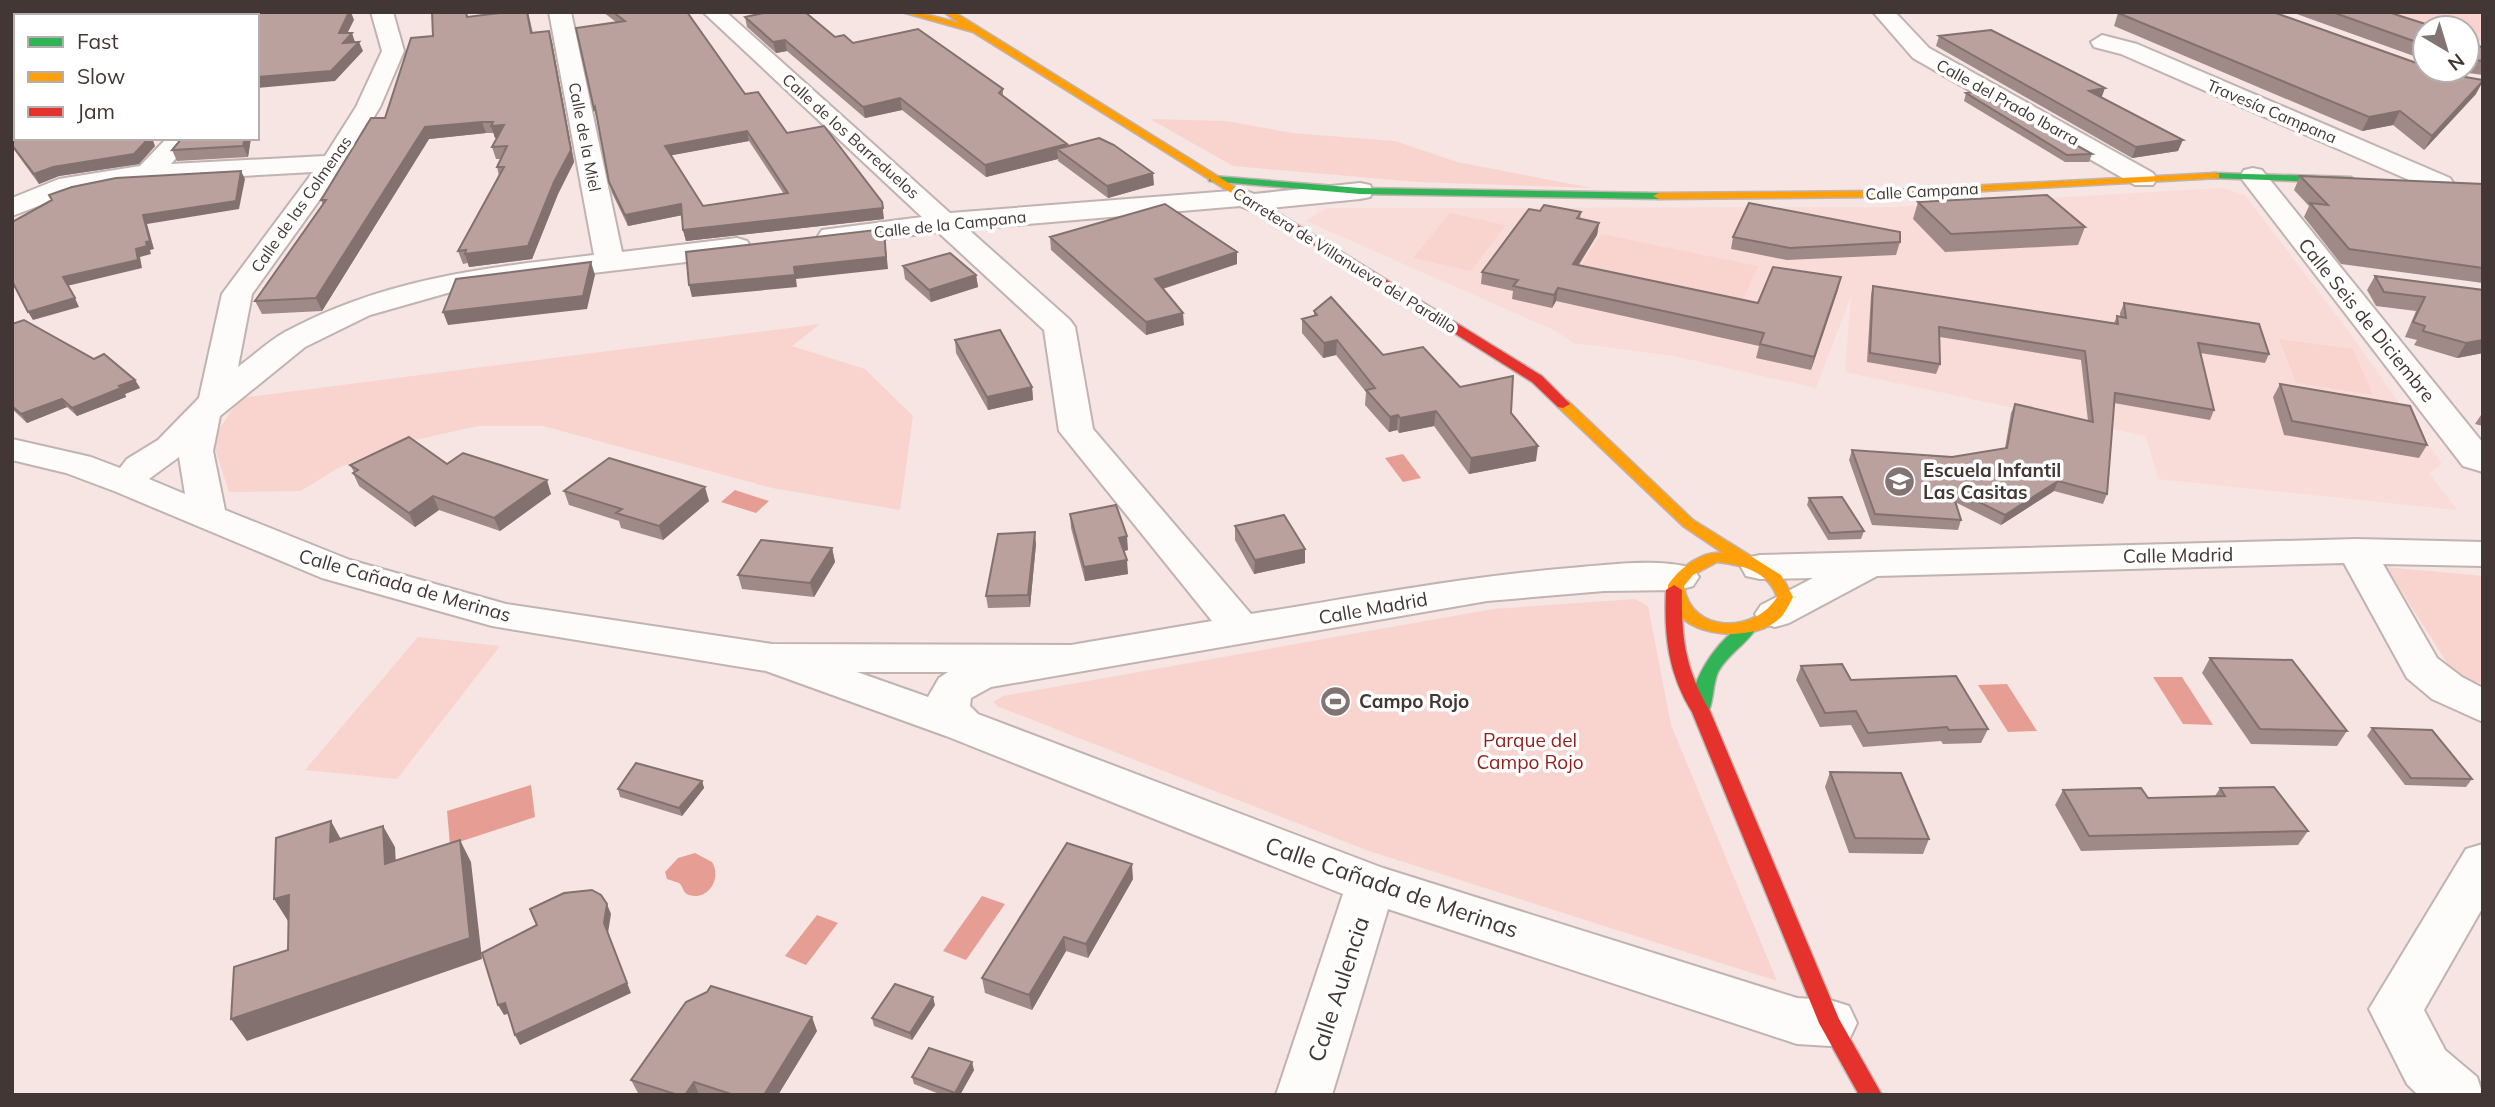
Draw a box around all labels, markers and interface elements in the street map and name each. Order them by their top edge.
legend [14,14,259,140]
north arrow [2411,14,2481,84]
text: Fast [77,28,119,54]
text: N [2443,49,2470,76]
street label: Calle del Prado Ibarra [1933,54,2083,150]
text: Slow [77,63,125,89]
street label: Calle de los Barreduelos [778,69,924,203]
street label: Travesía Campana [2204,75,2340,147]
street label: Calle de la Miel [565,81,605,193]
text: Jam [77,98,115,124]
street label: Calle de las Colmenas [246,132,356,276]
street label: Calle Campana [1865,178,1979,204]
street label: Carretera de Villanueva del Pardillo [1229,183,1461,337]
street label: Calle de la Campana [873,206,1027,242]
street label: Calle Seis de Diciembre [2293,233,2441,407]
place label: Escuela Infantil Las Casitas [1923,458,2061,504]
school or university icon: Escuela Infantil Las Casitas [1883,464,1917,498]
street label: Calle Madrid [2123,542,2233,568]
street label: Calle Cañada de Merinas [296,543,514,627]
street label: Calle Madrid [1317,587,1429,629]
sports icon: Campo Rojo [1319,684,1353,718]
place label: Campo Rojo [1359,689,1469,713]
park label: Parque del Campo Rojo [1476,728,1584,774]
street label: Calle Cañada de Merinas [1262,830,1522,944]
street label: Calle Aulencia [1301,913,1375,1065]

